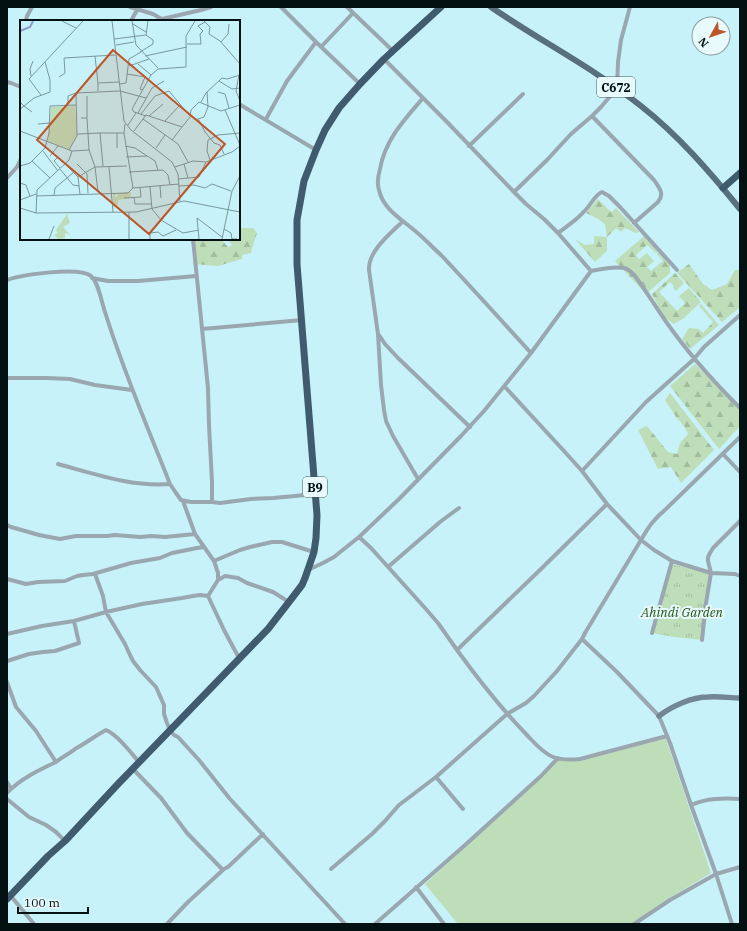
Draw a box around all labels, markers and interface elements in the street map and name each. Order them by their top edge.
north arrow [691,16,731,56]
inset map [20,20,240,240]
text: N [695,34,711,50]
road number: C672 [597,77,635,97]
road number: B9 [303,477,327,497]
park label: Ahindi Garden [640,604,724,621]
scale bar [18,889,88,915]
text: 100 m [24,895,60,910]

